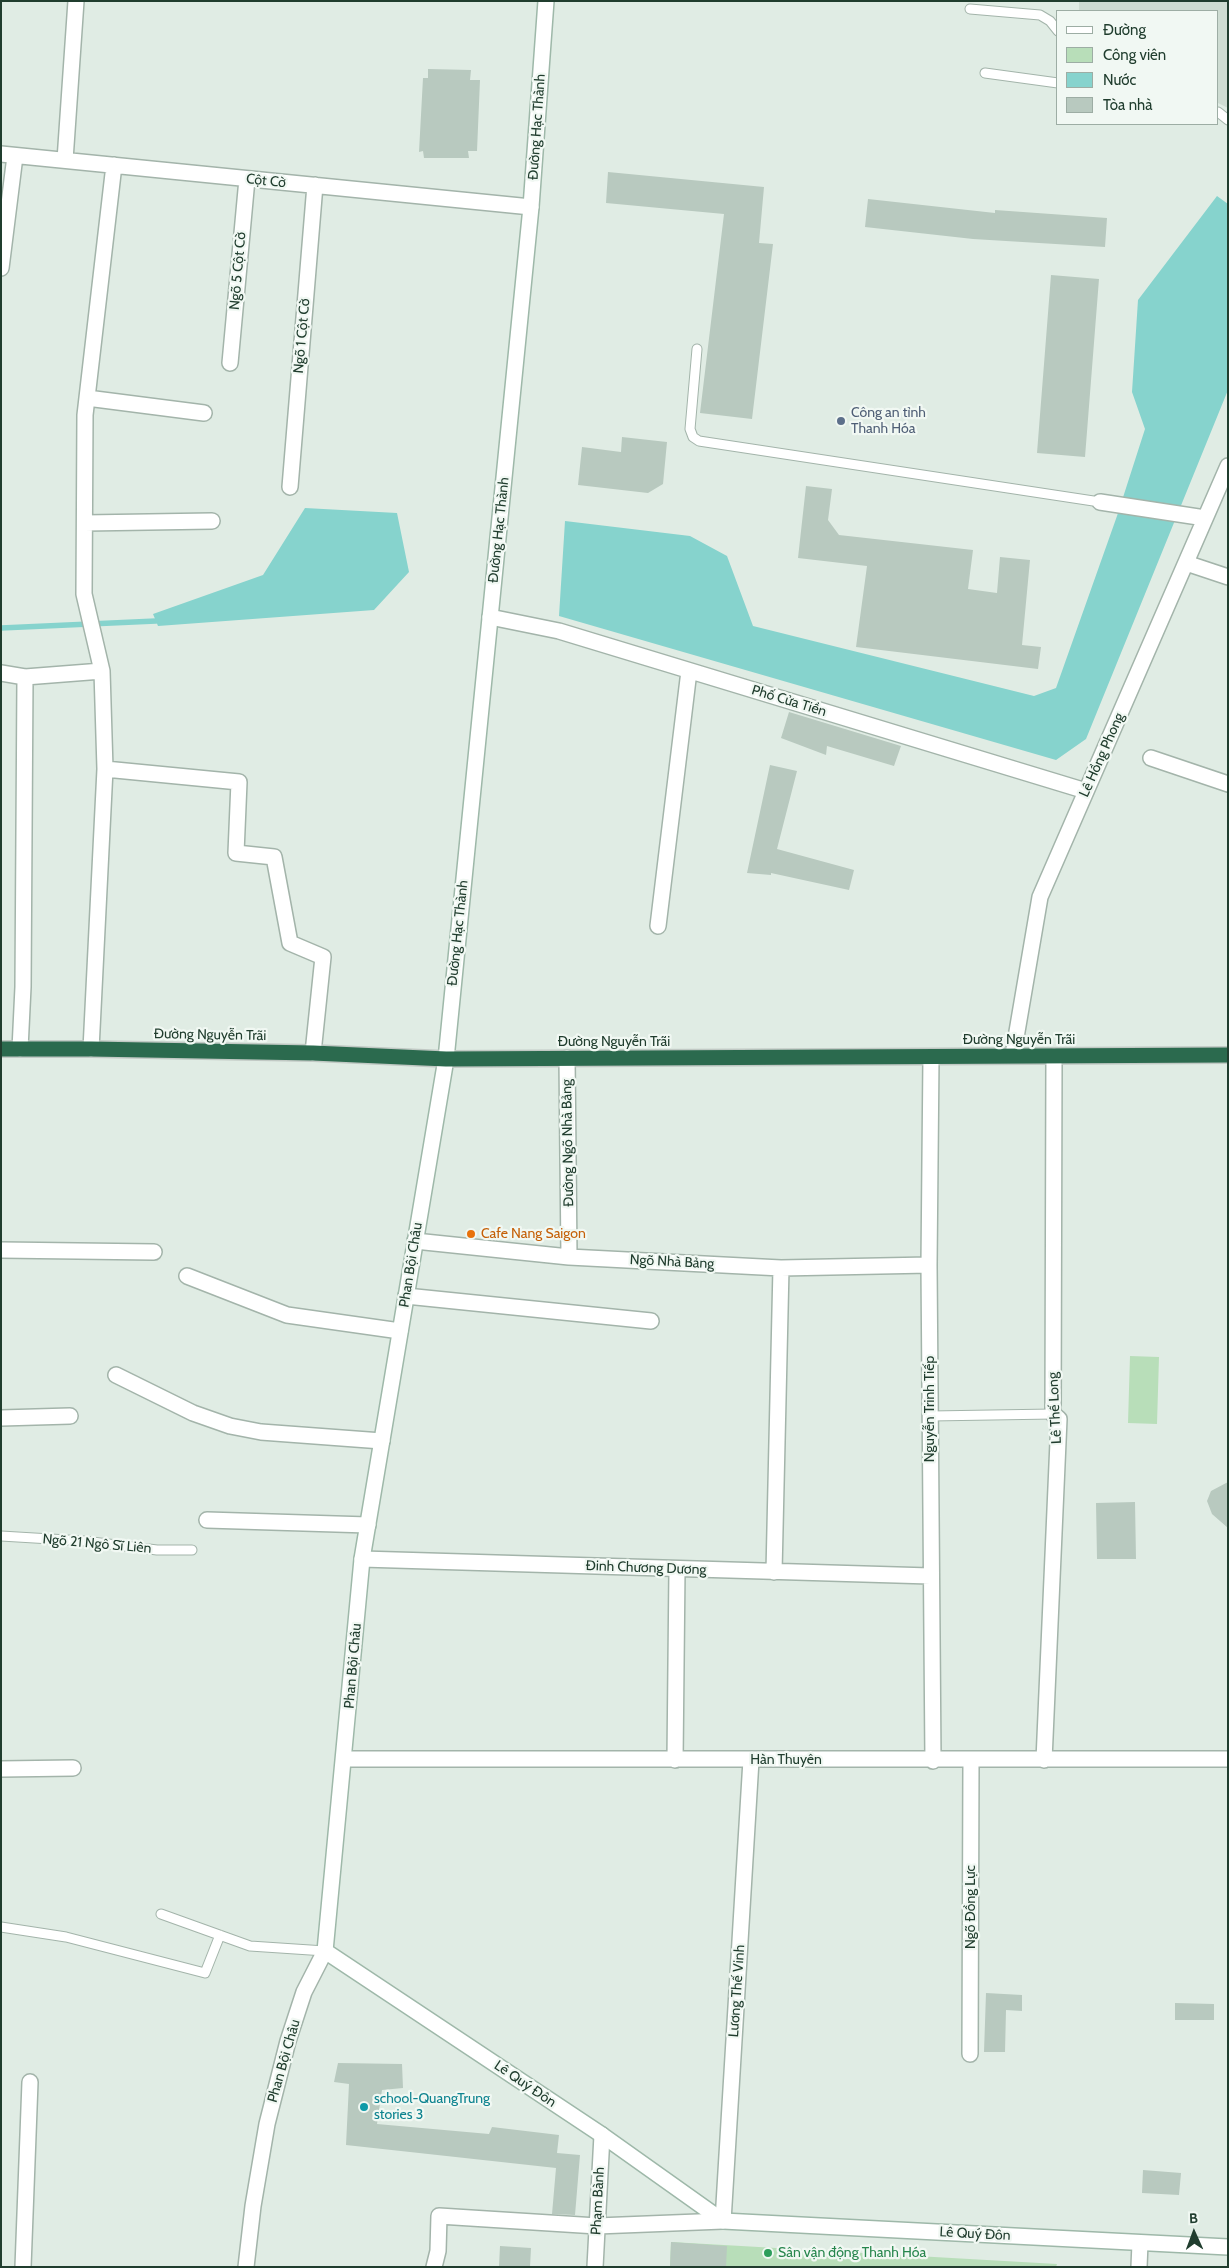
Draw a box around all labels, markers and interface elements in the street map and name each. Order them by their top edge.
legend [1056,10,1219,125]
text: Đường [1103,21,1146,39]
text: Công viên [1103,46,1166,64]
text: Nước [1103,71,1136,89]
street label: Đường Hạc Thành [525,73,549,181]
text: Tòa nhà [1103,96,1152,114]
street label: Cột Cờ [245,171,287,191]
street label: Ngõ 5 Cột Cờ [226,231,250,311]
street label: Ngõ 1 Cột Cờ [290,298,314,374]
place label: Công an tỉnh Thanh Hóa [851,405,926,438]
marker: Công an tỉnh Thanh Hóa [835,415,847,427]
street label: Đường Hạc Thành [485,476,513,584]
street label: Phố Cửa Tiền [750,682,828,720]
street label: Lê Hồng Phong [1076,710,1128,800]
street label: Đường Hạc Thành [444,879,472,987]
street label: Đường Nguyễn Trãi [154,1026,266,1044]
street label: Đường Nguyễn Trãi [963,1032,1075,1048]
street label: Đường Nguyễn Trãi [558,1034,670,1050]
street label: Đường Ngõ Nhà Bảng [558,1079,578,1207]
street label: Phan Bội Châu [396,1221,426,1309]
place label: Cafe Nang Saigon [481,1226,586,1242]
marker: Cafe Nang Saigon [465,1228,477,1240]
street label: Ngõ Nhà Bảng [629,1251,715,1273]
street label: Nguyễn Trinh Tiếp [922,1356,938,1462]
street label: Lê Thế Long [1045,1372,1065,1444]
street label: Ngõ 21 Ngô Sĩ Liên [42,1531,152,1557]
street label: Đinh Chương Dương [585,1557,707,1579]
street label: Phan Bội Châu [341,1623,365,1709]
street label: Hàn Thuyên [750,1752,822,1768]
street label: Ngõ Đồng Lực [963,1865,979,1949]
street label: Lương Thế Vinh [725,1944,749,2038]
street label: Phan Bội Châu [264,2018,304,2104]
street label: Lê Quý Đôn [491,2057,559,2111]
place label: school-QuangTrung stories 3 [374,2091,490,2124]
marker: school-QuangTrung stories 3 [358,2101,370,2113]
street label: Phạm Bành [588,2167,608,2235]
north arrow [1169,2208,1219,2258]
text: B [1189,2209,1198,2227]
street label: Lê Quý Đôn [939,2224,1011,2244]
place label: Sân vận động Thanh Hóa [778,2245,926,2261]
marker: Sân vận động Thanh Hóa [762,2247,774,2259]

